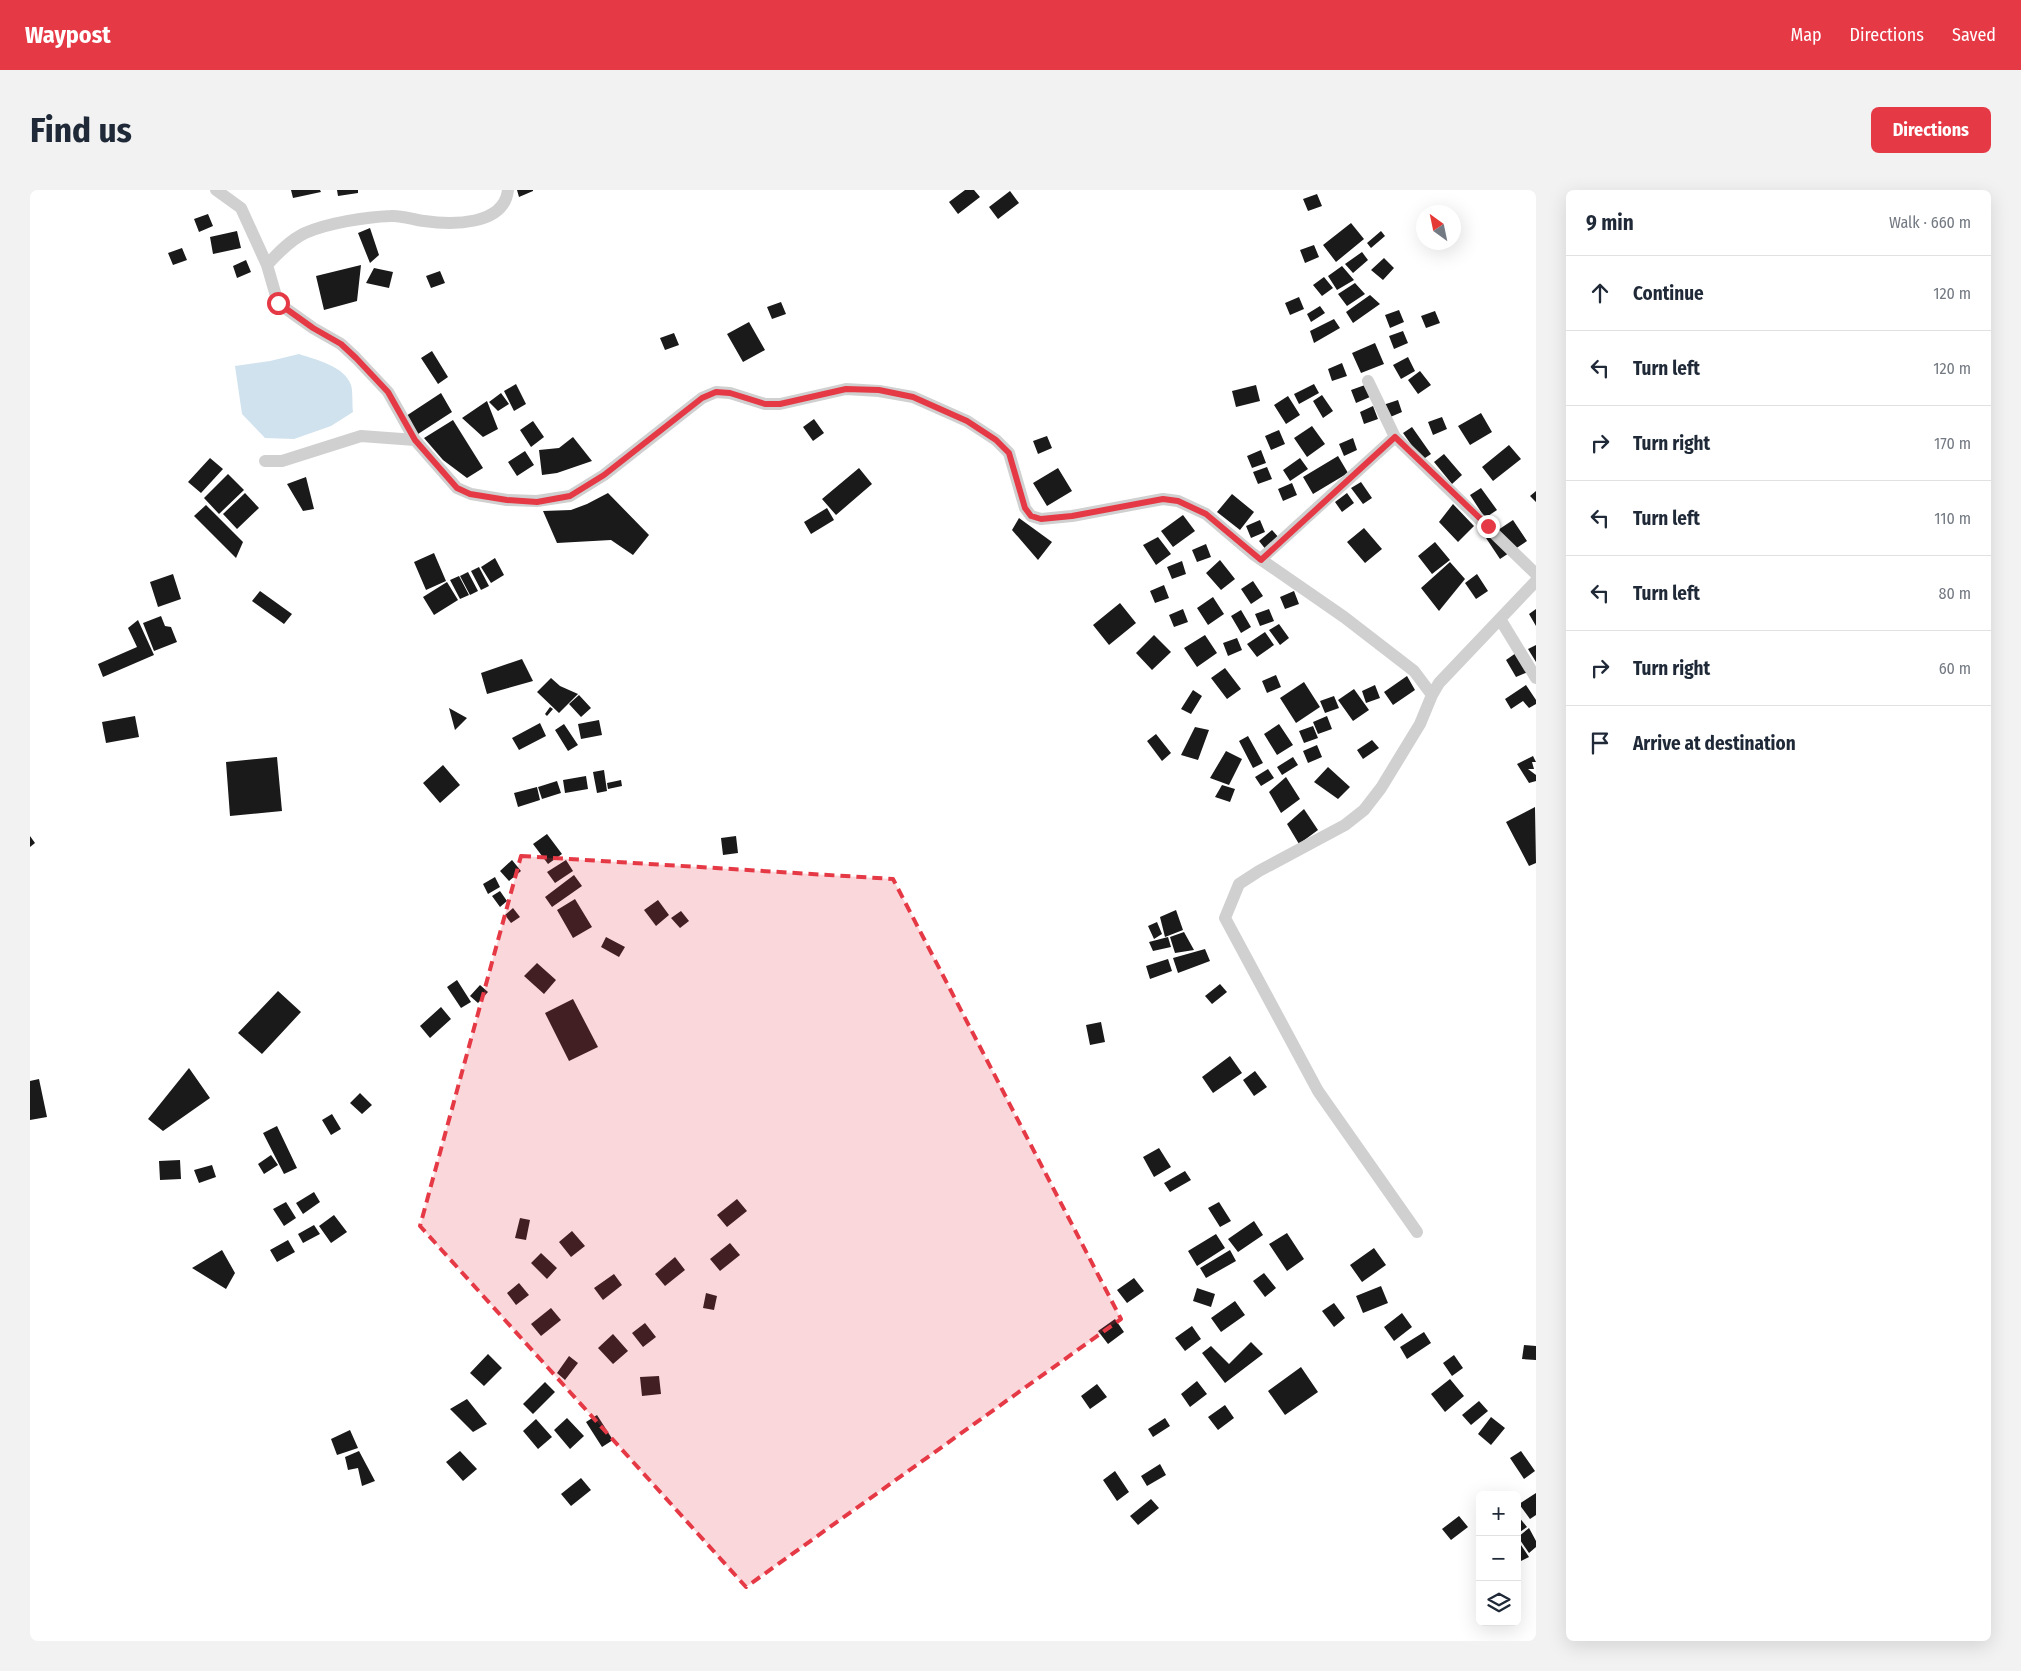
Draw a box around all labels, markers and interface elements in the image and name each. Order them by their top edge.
text: Waypost [25,21,111,49]
text: Map [1790,24,1822,46]
text: Directions [1850,24,1924,46]
text: Saved [1952,24,1996,46]
button: Directions [1871,107,1991,153]
text: Find us [30,109,132,151]
north arrow [1416,205,1461,250]
text: 9 min [1586,210,1634,236]
text: Walk · 660 m [1889,213,1971,232]
icon: ahead [1586,279,1614,307]
text: Continue [1633,282,1704,305]
text: 120 m [1933,284,1971,303]
route start [267,292,290,315]
icon: left [1586,354,1614,382]
text: Turn left [1633,357,1700,380]
text: 120 m [1933,359,1971,378]
icon: right [1586,429,1614,457]
text: Turn right [1633,432,1710,455]
text: 170 m [1934,434,1971,453]
icon: left [1586,504,1614,532]
text: Turn left [1633,507,1700,530]
text: 110 m [1934,509,1971,528]
route end [1477,515,1500,538]
icon: left [1586,579,1614,607]
text: Turn left [1633,582,1700,605]
text: 80 m [1939,584,1971,603]
icon: right [1586,654,1614,682]
text: Turn right [1633,657,1710,680]
text: 60 m [1939,659,1971,678]
icon: arrive [1586,729,1614,757]
text: Arrive at destination [1633,732,1796,755]
map controls [1476,1491,1521,1626]
button: + [1476,1491,1521,1536]
button: − [1476,1536,1521,1581]
button: layers [1476,1581,1521,1626]

